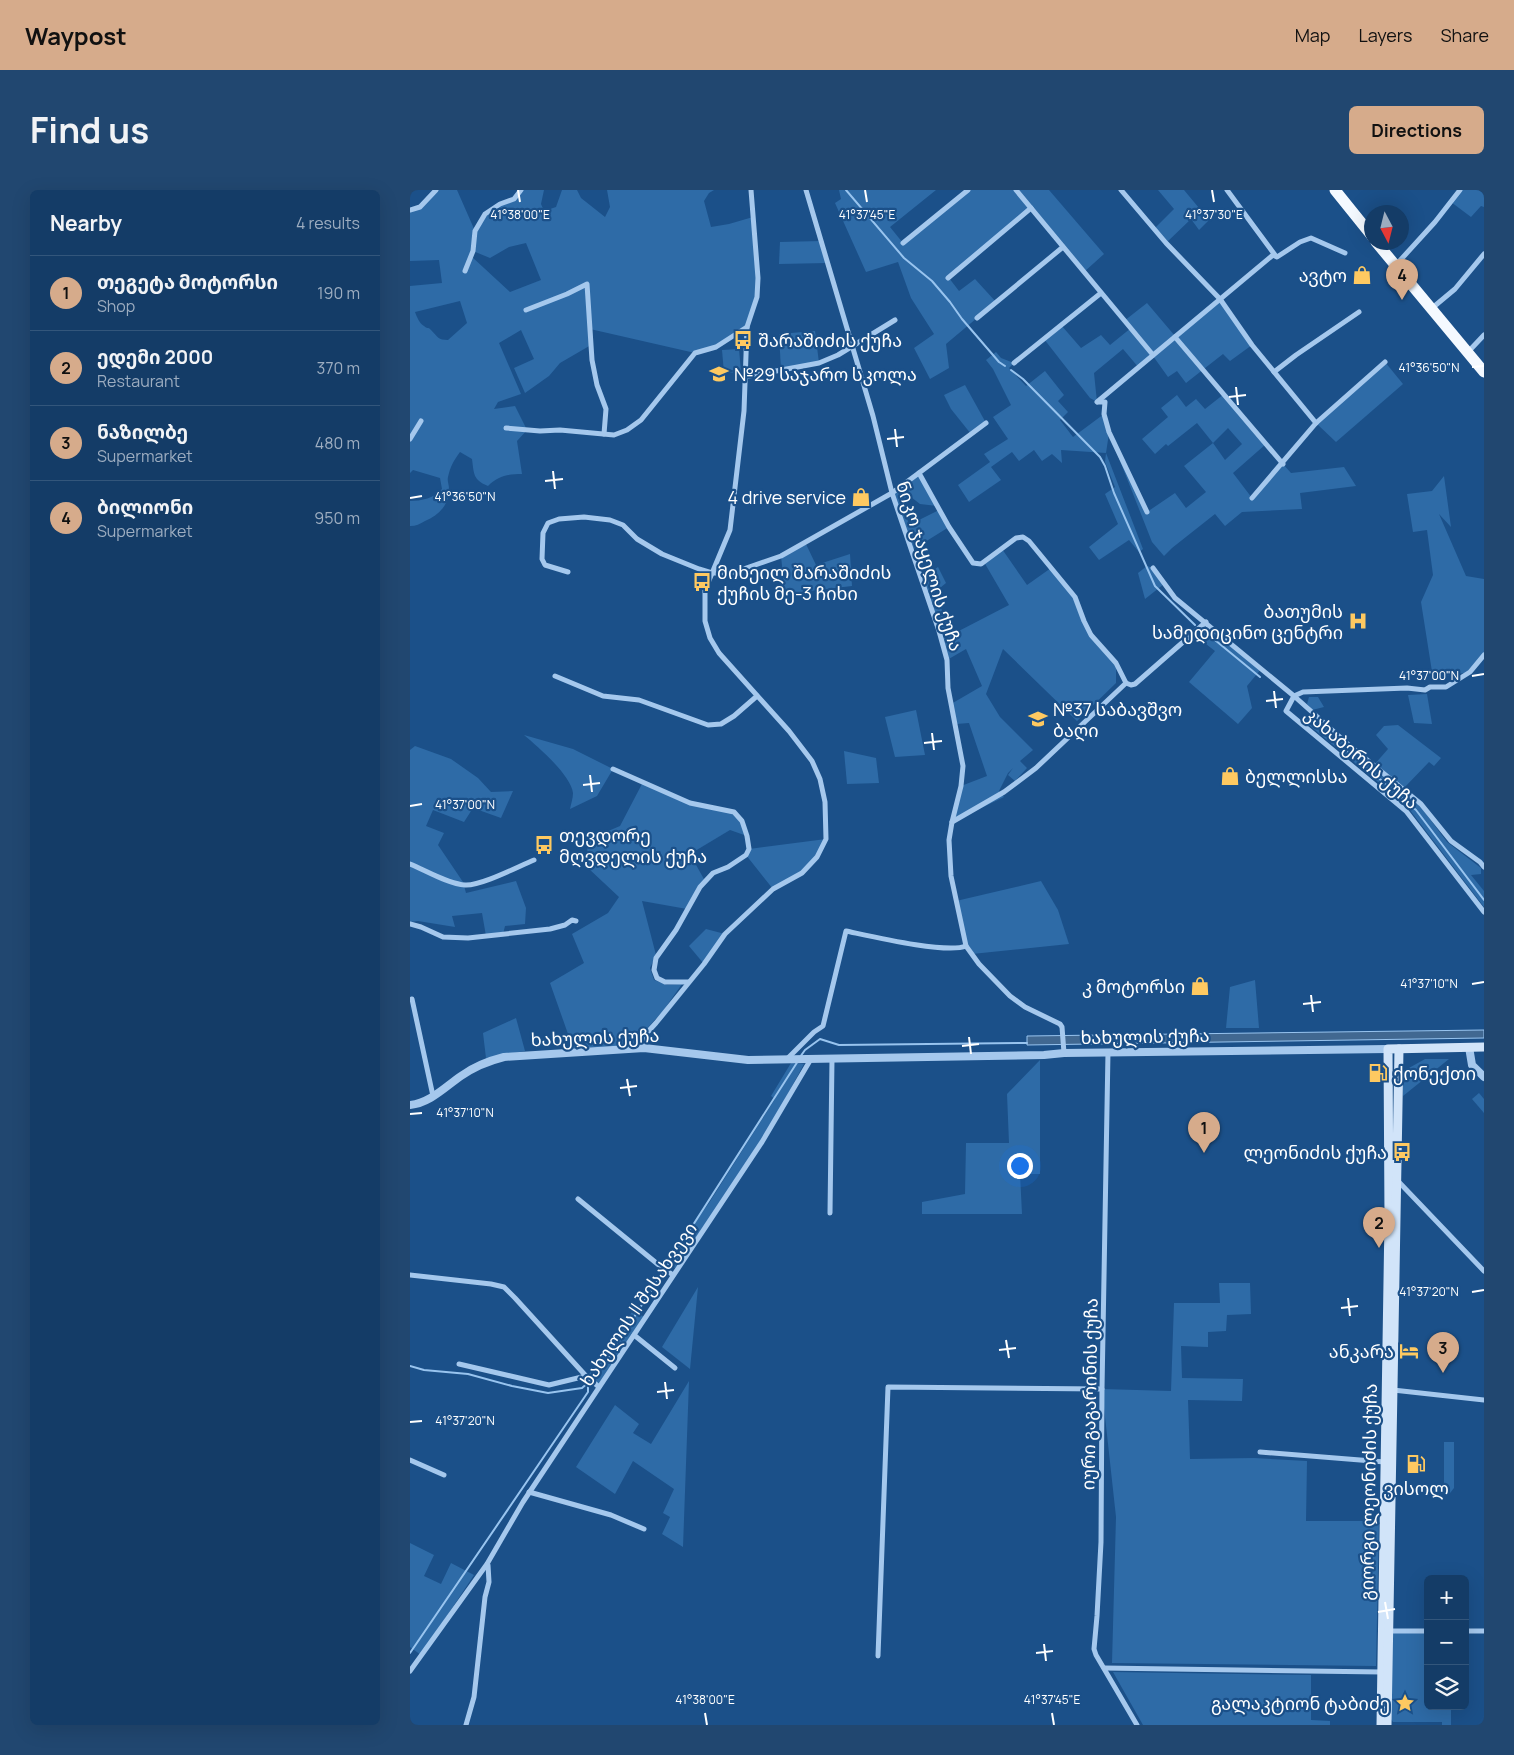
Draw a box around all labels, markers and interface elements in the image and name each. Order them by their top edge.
text: Waypost [25,19,127,52]
text: Map [1295,23,1330,47]
text: Layers [1358,23,1412,47]
text: Share [1440,23,1489,47]
text: Find us [30,106,149,154]
button: Directions [1349,106,1484,154]
north arrow [1364,205,1409,250]
text: 41°38'00"E [490,206,550,223]
text: 41°37'45"E [839,206,895,223]
text: 41°37'30"E [1185,206,1243,223]
text: Nearby [50,209,122,237]
text: 4 results [296,212,360,234]
pin: 4 [1386,259,1418,300]
place label: ავტო [1299,263,1347,287]
shop icon: ავტო [1351,264,1373,286]
text: თეგეტა მოტორსი [97,269,278,295]
text: 1 [62,282,70,304]
text: 190 m [317,282,360,304]
text: Shop [97,295,135,317]
place label: შარაშიძის ქუჩა [758,328,902,352]
bus stop icon: შარაშიძის ქუჩა [732,329,754,351]
text: ედემი 2000 [97,344,213,370]
text: 2 [61,357,71,379]
text: 370 m [317,357,360,379]
text: 41°36'50"N [1399,359,1459,376]
place label: №29 საჯარო სკოლა [734,362,917,386]
school or university icon: №29 საჯარო სკოლა [708,363,730,385]
text: Restaurant [97,370,180,392]
text: ნაზილბე [97,419,188,445]
text: 3 [61,432,71,454]
text: 480 m [315,432,360,454]
text: Supermarket [97,445,193,467]
street label: ნიკო ჯაყელის ქუჩა [891,478,969,654]
place label: 4 drive service [728,485,846,509]
shop icon: 4 drive service [850,486,872,508]
text: 41°36'50"N [435,488,495,505]
text: ბილიონი [97,494,193,520]
text: 4 [61,507,71,529]
text: 950 m [314,507,360,529]
text: Supermarket [97,520,193,542]
place label: მიხეილ შარაშიძის ქუჩის მე-3 ჩიხი [717,560,891,605]
bus stop icon: მიხეილ შარაშიძის ქუჩის მე-3 ჩიხი [691,571,713,593]
place label: ბათუმის სამედიცინო ცენტრი [1152,599,1343,644]
hospital icon: ბათუმის სამედიცინო ცენტრი [1347,610,1369,632]
text: 41°37'00"N [1399,667,1459,684]
place label: №37 საბავშვო ბაღი [1053,697,1182,742]
street label: კახაბერის ქუჩა [1300,702,1424,814]
school or university icon: №37 საბავშვო ბაღი [1027,708,1049,730]
place label: ბელლისსა [1245,764,1348,788]
shop icon: ბელლისსა [1219,765,1241,787]
text: 41°37'00"N [435,796,495,813]
place label: თევდორე მღვდელის ქუჩა [559,823,707,868]
bus stop icon: თევდორე მღვდელის ქუჩა [533,834,555,856]
place label: კ მოტორსი [1082,974,1185,998]
shop icon: კ მოტორსი [1189,975,1211,997]
text: 41°37'10"N [1400,975,1458,992]
street label: ხახულის ქუჩა [530,1023,660,1051]
street label: ხახულის ქუჩა [1080,1023,1210,1049]
place label: ქონექთი [1393,1061,1476,1085]
fuel station icon: ქონექთი [1367,1062,1389,1084]
text: 41°37'10"N [436,1104,494,1121]
pin: 1 [1188,1112,1220,1153]
place label: ლეონიძის ქუჩა [1244,1140,1387,1164]
bus stop icon: ლეონიძის ქუჩა [1391,1141,1413,1163]
your location [1007,1153,1033,1179]
pin: 2 [1363,1207,1395,1248]
street label: ხახულის II შესახვევი [574,1217,702,1391]
text: 41°37'20"N [1399,1283,1459,1300]
street label: იური გაგარინის ქუჩა [1075,1298,1103,1490]
pin: 3 [1427,1332,1459,1373]
place label: ანკარა [1329,1339,1394,1363]
hotel icon: ანკარა [1398,1340,1420,1362]
street label: გიორგი ლეონიძის ქუჩა [1354,1383,1382,1601]
text: 41°37'20"N [435,1412,495,1429]
fuel station icon: ვისოლ [1405,1453,1427,1475]
place label: ვისოლ [1383,1476,1449,1500]
map controls [1424,1575,1469,1710]
button: + [1424,1575,1469,1620]
button: − [1424,1620,1469,1665]
button: layers [1424,1665,1469,1710]
text: 41°38'00"E [675,1691,735,1708]
text: 41°37'45"E [1024,1691,1080,1708]
place label: გალაკტიონ ტაბიძე [1211,1691,1390,1715]
place icon: გალაკტიონ ტაბიძე [1394,1692,1416,1714]

